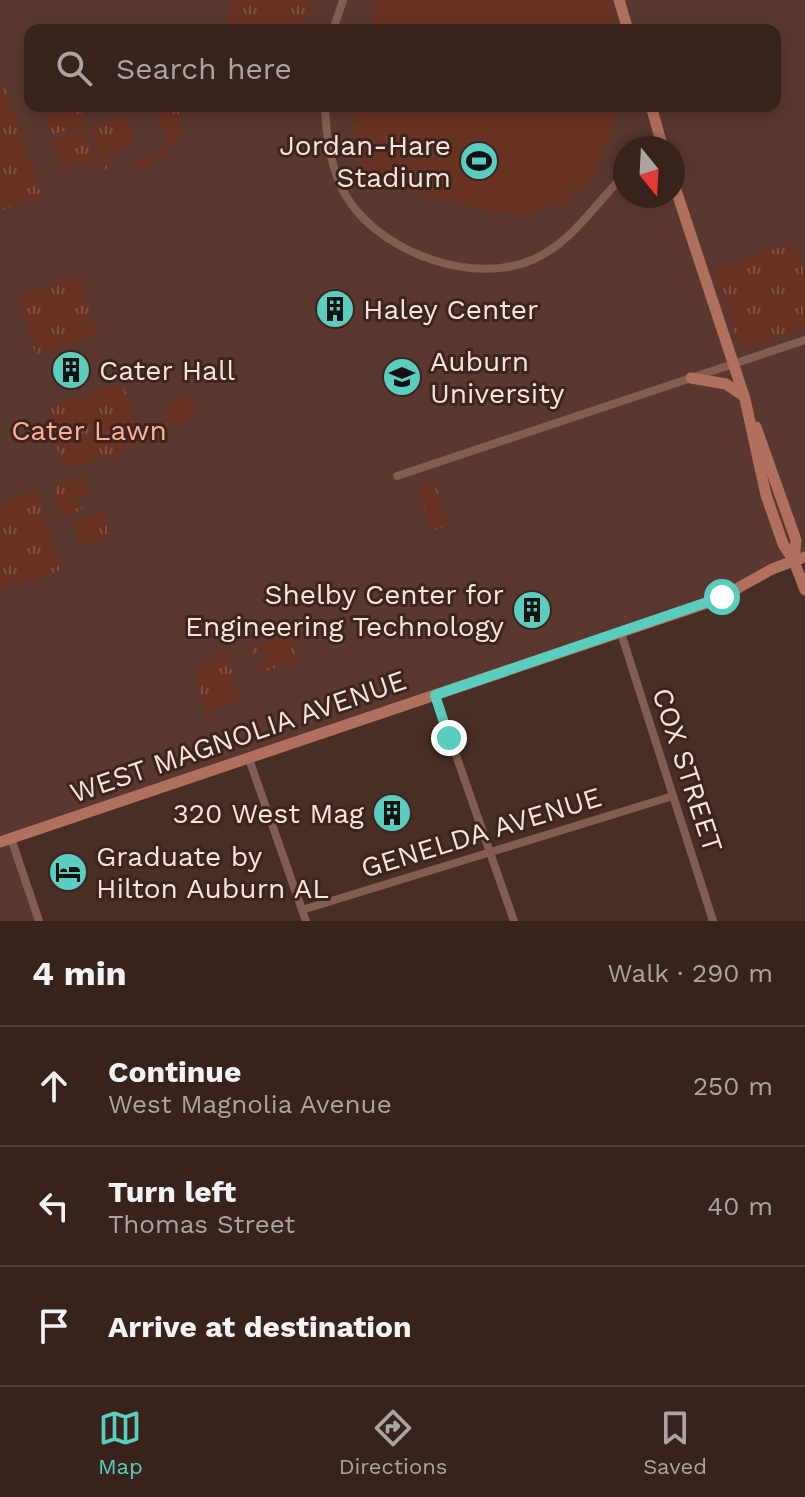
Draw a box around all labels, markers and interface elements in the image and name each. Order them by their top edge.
search box [24,24,781,112]
icon: search [52,46,96,90]
text: Search here [116,51,292,86]
place label: Jordan-Hare Stadium [279,129,451,194]
north arrow [613,136,685,208]
sports icon: Jordan-Hare Stadium [458,140,500,182]
building icon: Haley Center [314,288,356,330]
place label: Haley Center [363,293,538,326]
place label: Auburn University [430,345,565,410]
building icon: Cater Hall [50,349,92,391]
place label: Cater Hall [99,354,236,387]
school or university icon: Auburn University [381,356,423,398]
park label: Cater Lawn [11,414,167,447]
place label: Shelby Center for Engineering Technology [185,578,505,643]
route start [704,579,740,615]
building icon: Shelby Center for Engineering Technology [511,589,553,631]
street label: WEST MAGNOLIA AVENUE [66,663,410,810]
street label: COX STREET [645,684,730,857]
route end [431,720,467,756]
street label: GENELDA AVENUE [357,780,605,885]
building icon: 320 West Mag [371,792,413,834]
place label: 320 West Mag [172,797,364,830]
place label: Graduate by Hilton Auburn AL [96,840,329,905]
hotel icon: Graduate by Hilton Auburn AL [47,851,89,893]
text: 4 min [32,953,127,993]
text: Walk · 290 m [608,958,773,988]
text: Continue [108,1054,241,1089]
icon: ahead [32,1064,76,1108]
text: 250 m [693,1071,773,1101]
text: West Magnolia Avenue [108,1089,392,1119]
text: Turn left [108,1174,236,1209]
icon: left [32,1184,76,1228]
text: 40 m [707,1191,773,1221]
text: Thomas Street [108,1209,295,1239]
icon: arrive [32,1304,76,1348]
text: Arrive at destination [108,1309,412,1344]
tab: Map [98,1406,143,1479]
tab: Directions [339,1406,447,1479]
tab: Saved [643,1406,707,1479]

